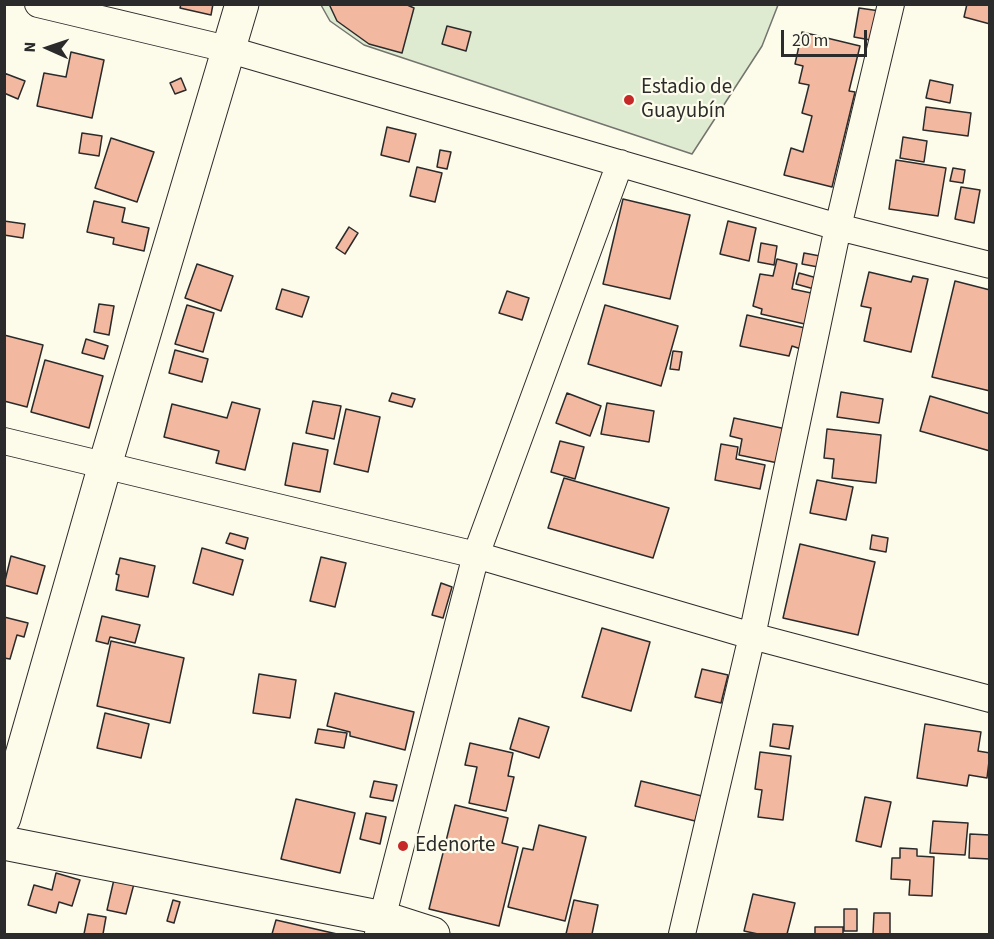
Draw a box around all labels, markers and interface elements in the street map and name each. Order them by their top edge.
north arrow [18,18,78,78]
scale bar [784,18,870,56]
text: 20 m [792,28,828,53]
text: N [19,41,41,53]
place label: Estadio de Guayubín [641,75,732,125]
marker: Estadio de Guayubín [622,93,636,107]
place label: Edenorte [415,833,495,859]
marker: Edenorte [396,839,410,853]

